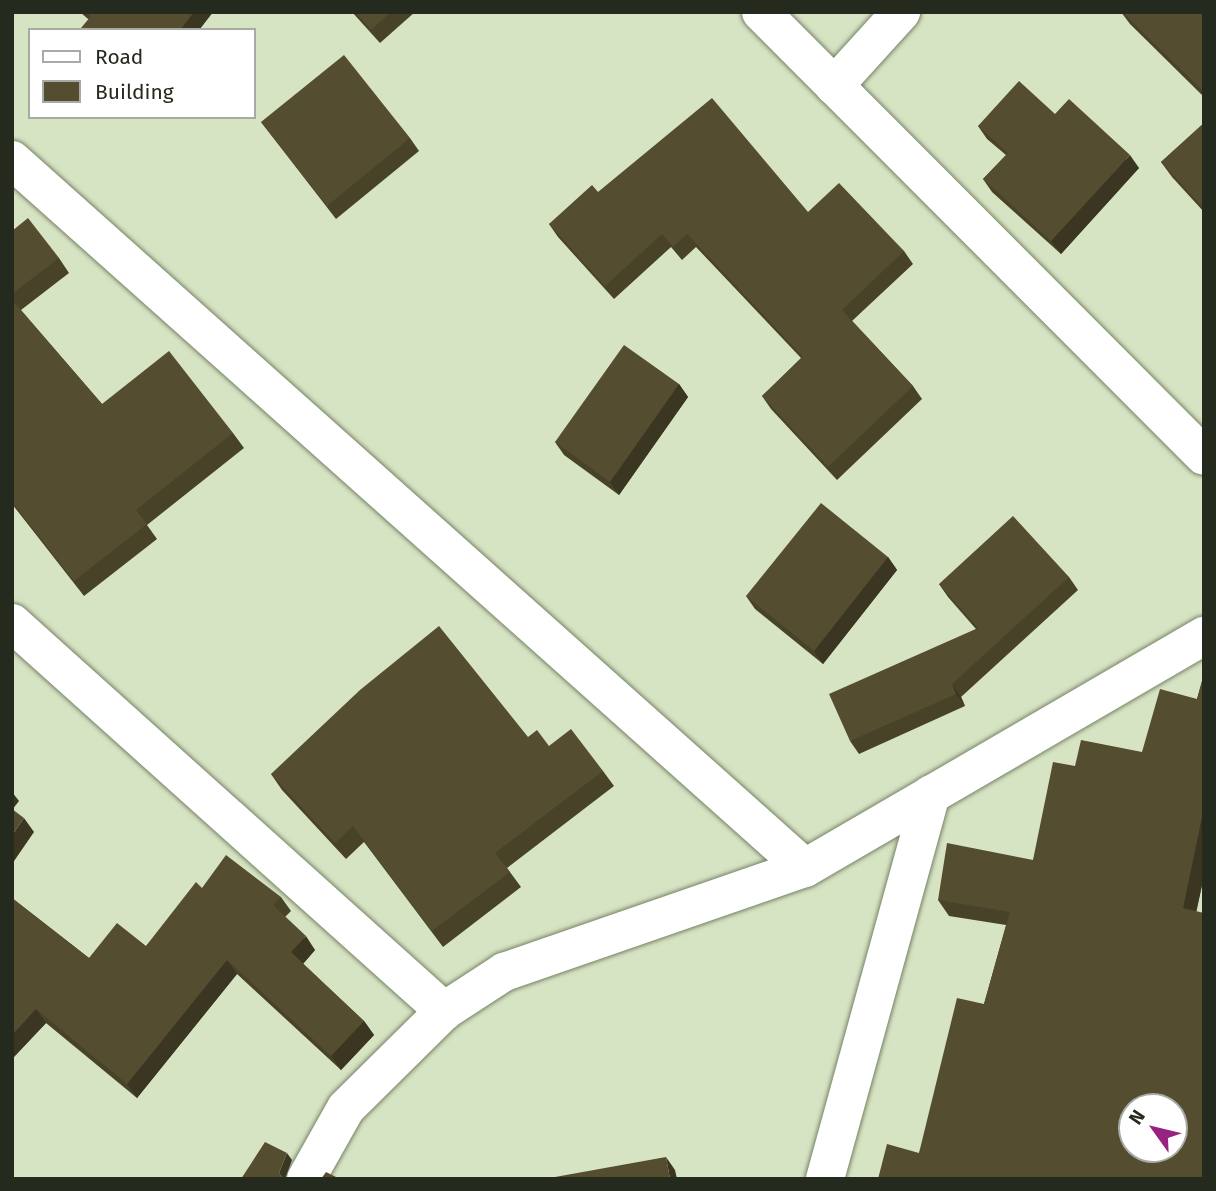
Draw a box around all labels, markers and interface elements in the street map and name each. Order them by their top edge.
legend [28,28,256,119]
text: Road [95,44,143,70]
text: Building [95,79,174,105]
north arrow [1118,1093,1188,1163]
text: N [1124,1105,1150,1129]

